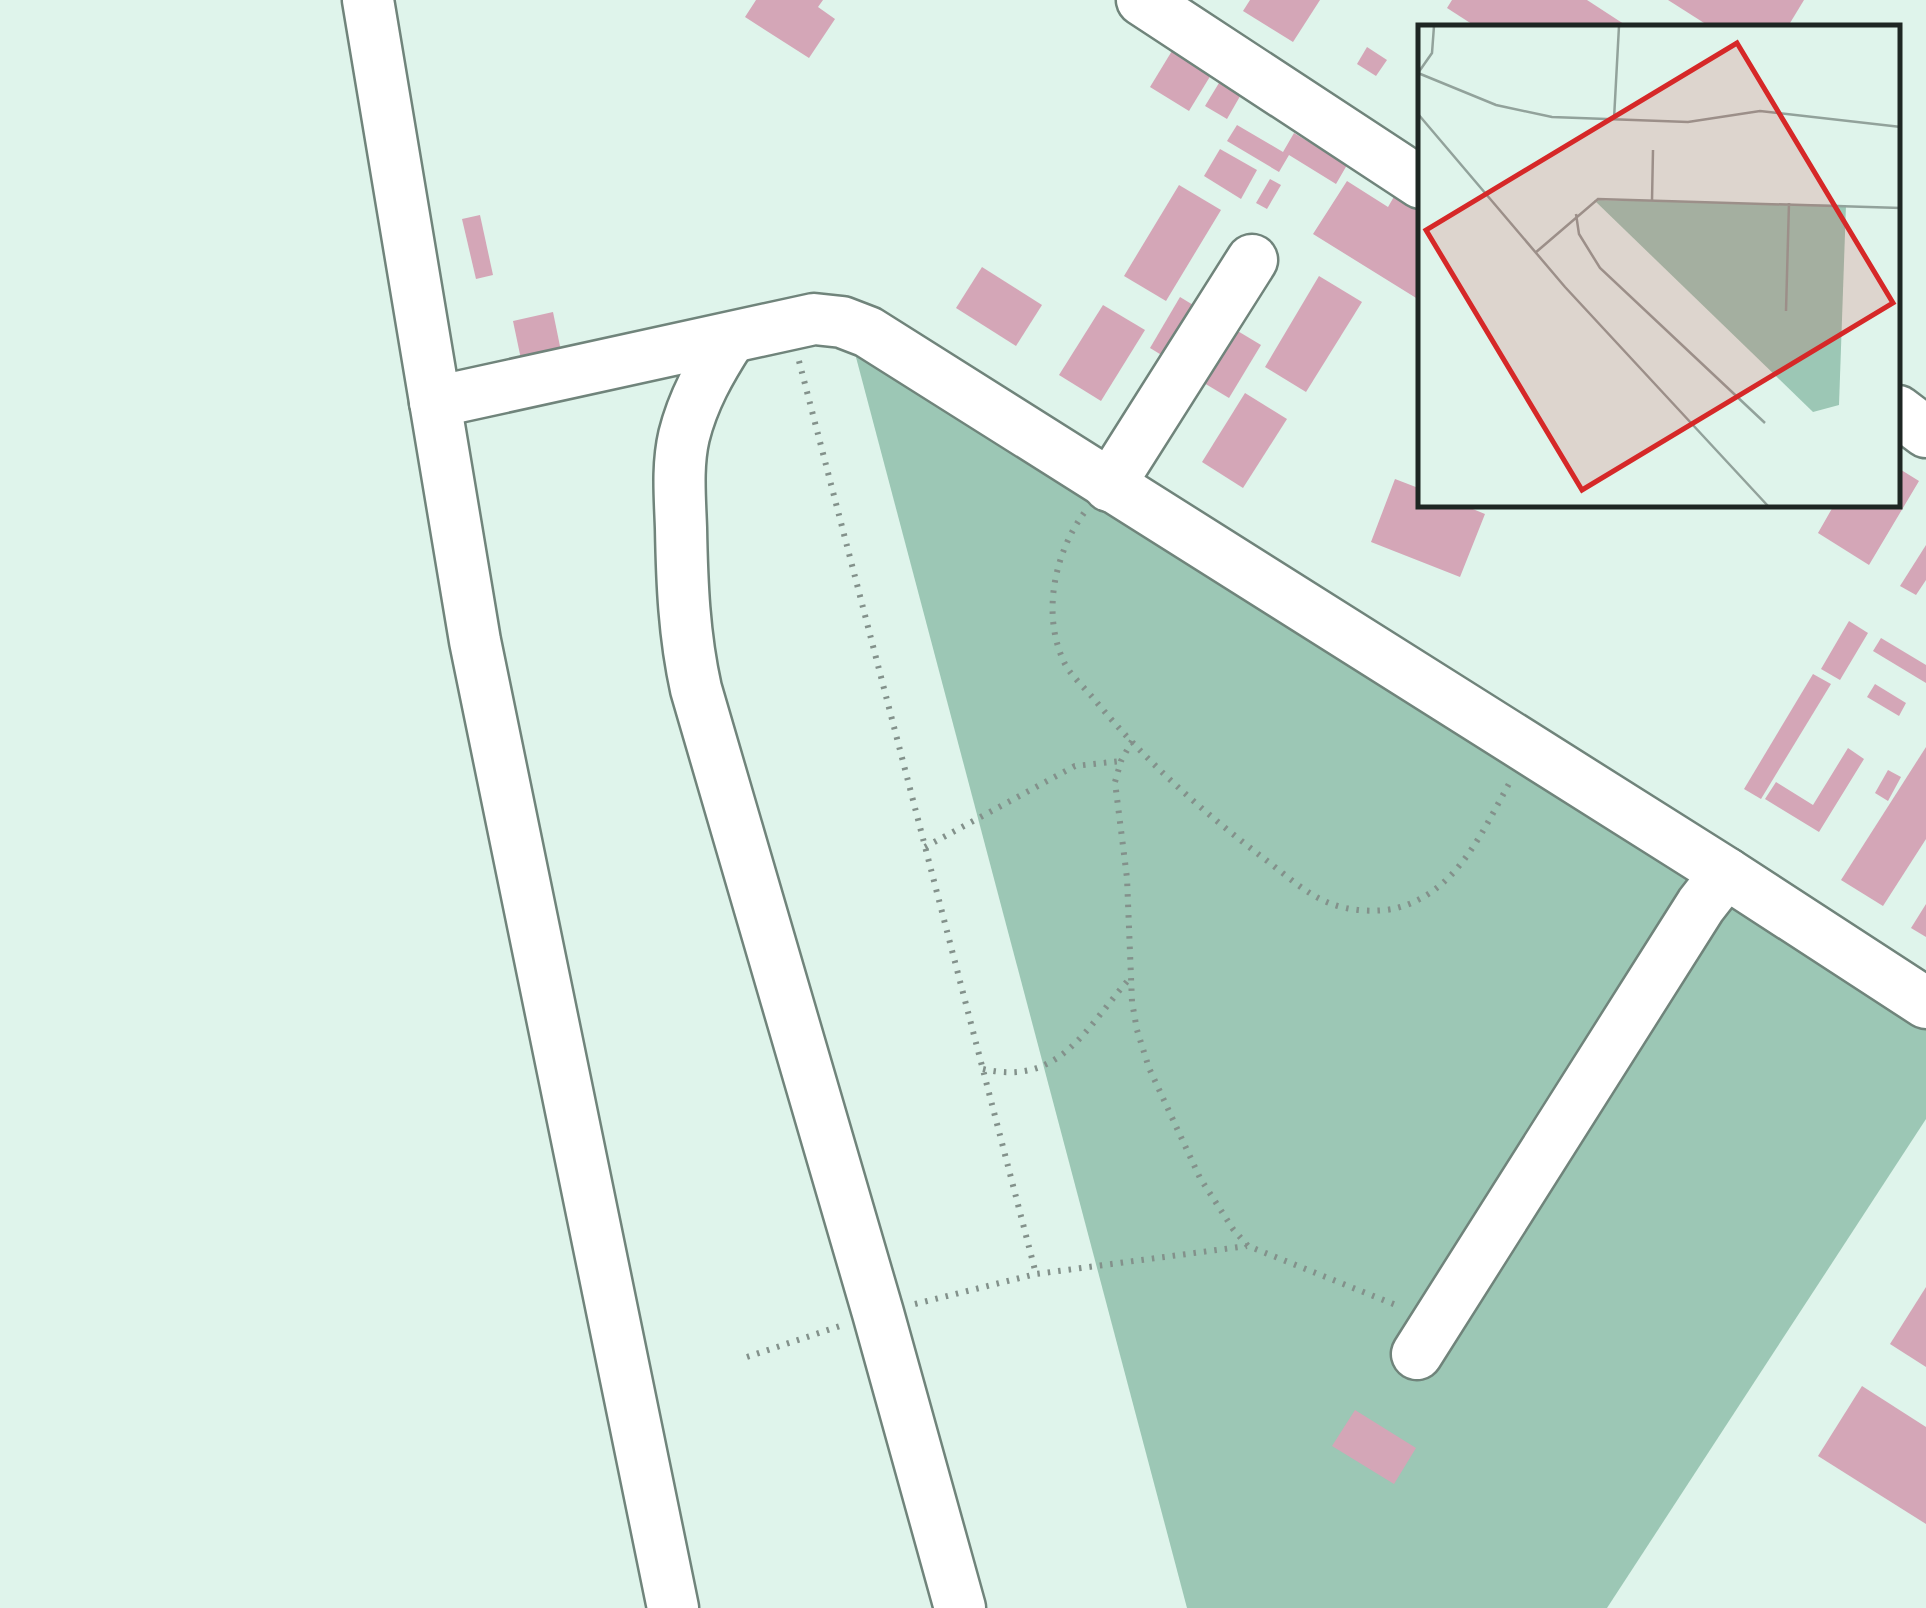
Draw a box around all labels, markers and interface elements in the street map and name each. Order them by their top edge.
inset map [1418,25,1901,508]

